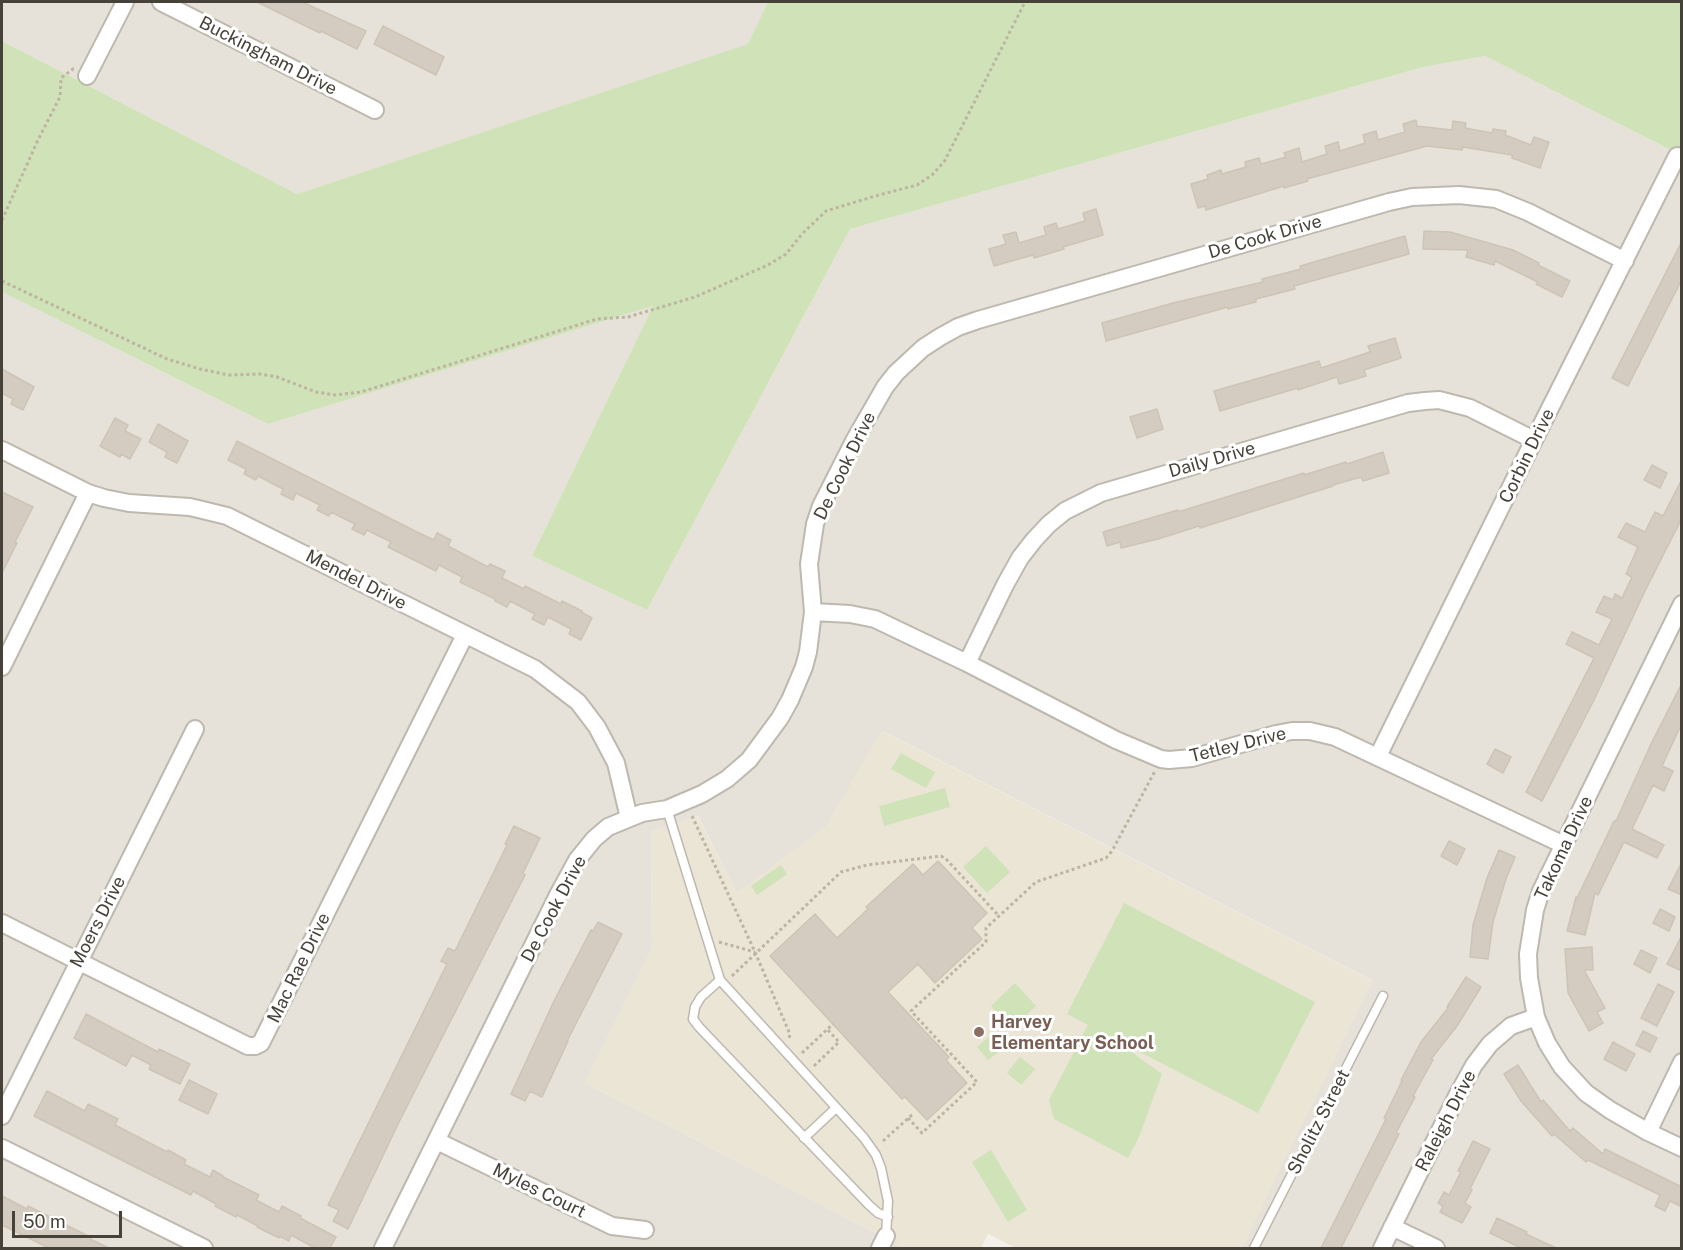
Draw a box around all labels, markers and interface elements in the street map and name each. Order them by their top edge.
street label: Buckingham Drive [195,12,341,100]
street label: De Cook Drive [1206,210,1324,264]
street label: Corbin Drive [1495,405,1559,507]
street label: De Cook Drive [810,409,880,523]
street label: Daily Drive [1166,437,1258,483]
street label: Mendel Drive [302,545,410,615]
street label: Tetley Drive [1188,723,1288,767]
street label: Takoma Drive [1530,793,1598,903]
street label: De Cook Drive [517,852,591,966]
street label: Moers Drive [66,873,130,971]
street label: Mac Rae Drive [263,910,335,1026]
place label: Harvey Elementary School [991,1011,1154,1054]
marker: Harvey Elementary School [972,1025,986,1039]
street label: Sholitz Street [1283,1066,1355,1178]
street label: Raleigh Drive [1411,1067,1481,1175]
street label: Myles Court [489,1159,589,1223]
scale bar [15,1199,124,1237]
text: 50 m [23,1211,66,1232]

